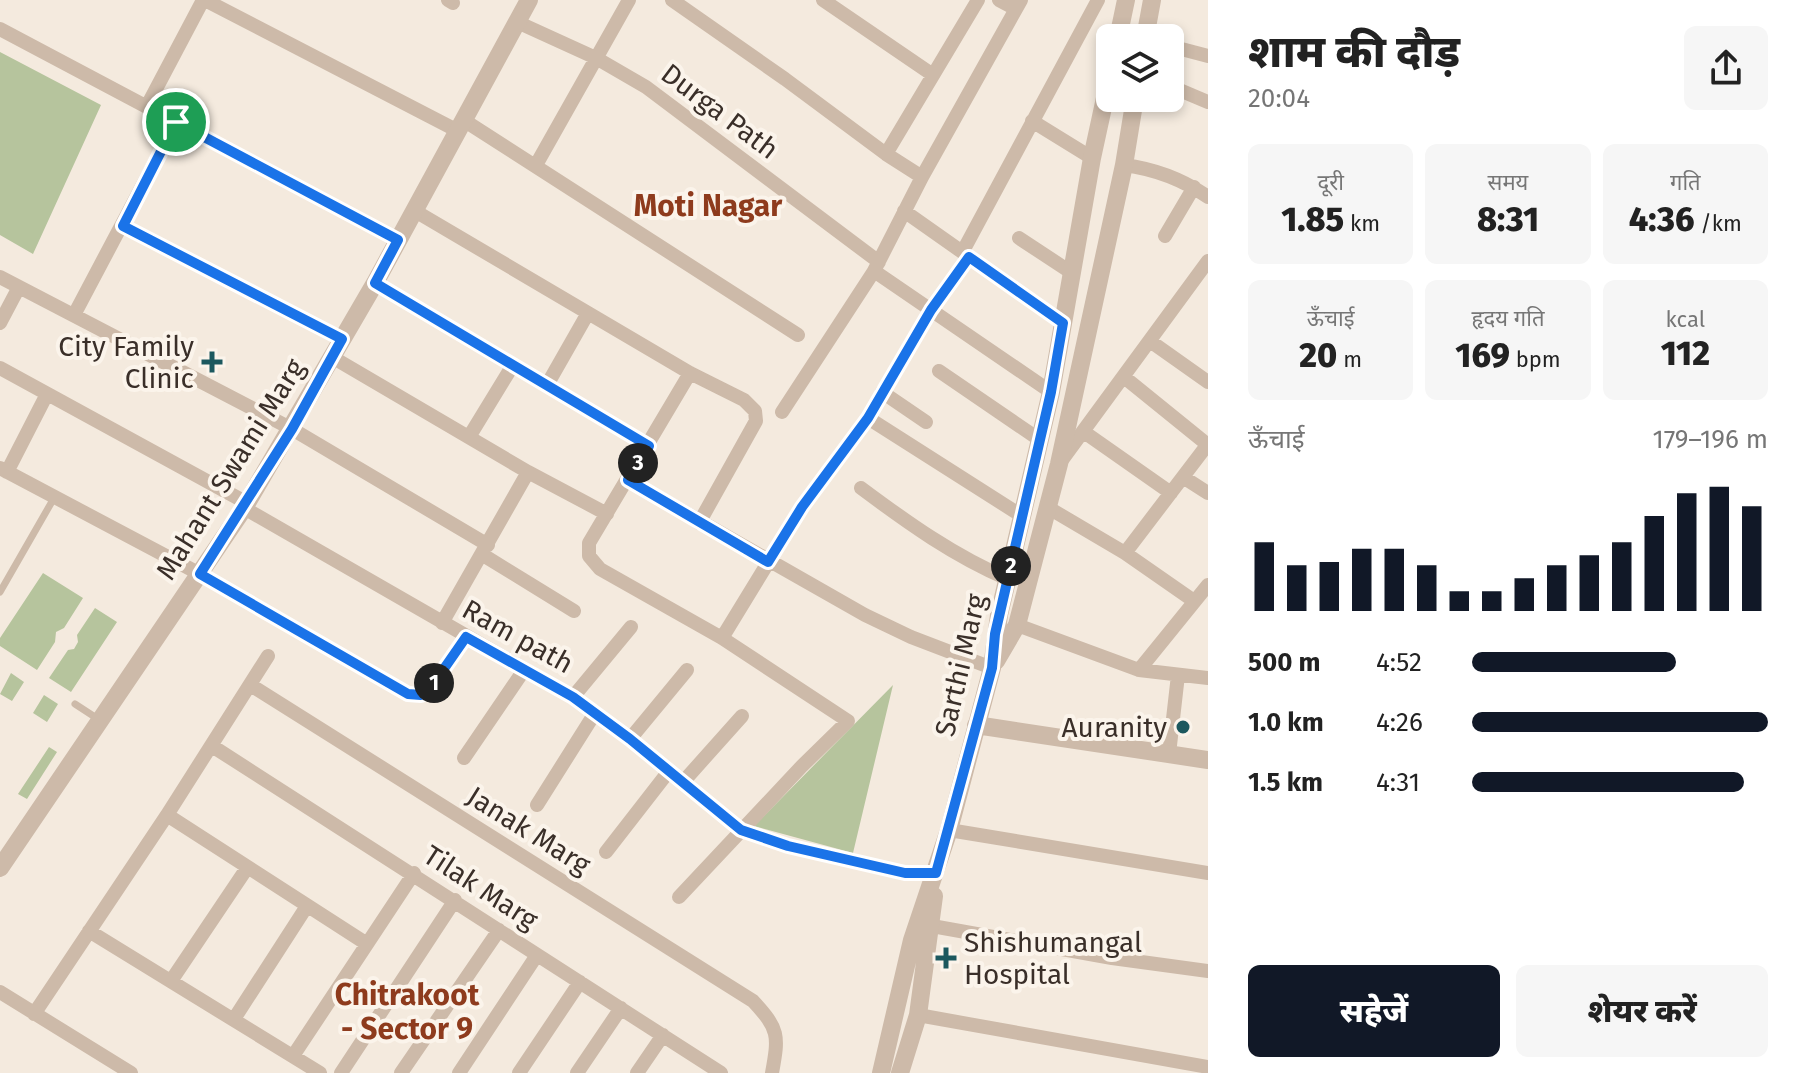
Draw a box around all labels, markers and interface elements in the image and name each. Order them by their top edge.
map controls [1096,24,1184,112]
button: layers [1096,24,1184,112]
text: शाम की दौड़ [1248,26,1460,79]
button: share [1684,26,1768,110]
street label: Durga Path [655,57,785,166]
text: 20:04 [1248,83,1310,114]
pin [142,88,210,156]
icon: arrive [154,100,198,144]
text: दूरी [1317,169,1344,196]
text: समय [1488,169,1528,196]
text: गति [1670,169,1701,196]
district label: Moti Nagar [634,188,783,224]
text: 1.85 [1281,199,1344,240]
text: 8:31 [1477,199,1539,240]
text: 4:36 [1629,199,1694,240]
text: km [1344,210,1380,237]
text: /km [1694,210,1742,237]
text: ऊँचाई [1307,305,1355,332]
text: हृदय गति [1471,305,1544,332]
text: kcal [1666,306,1705,333]
place label: City Family Clinic [58,330,194,395]
text: 112 [1661,333,1710,374]
text: 20 [1299,335,1337,376]
text: 169 [1455,335,1510,376]
text: m [1337,346,1362,373]
text: bpm [1510,346,1561,373]
marker: City Family Clinic [201,351,223,373]
street label: Mahant Swami Marg [149,352,312,586]
text: ऊँचाई [1248,424,1304,455]
text: 179–196 m [1652,424,1768,455]
pin: 3 [618,443,658,483]
text: 3 [632,449,644,476]
pin: 2 [991,546,1031,586]
text: 2 [1005,552,1017,579]
street label: Sarthi Marg [928,590,993,740]
street label: Ram path [457,593,579,680]
text: 500 m [1248,647,1321,678]
text: 4:52 [1376,647,1422,678]
pin: 1 [414,663,454,703]
text: 1 [429,669,439,696]
text: 1.0 km [1248,707,1324,738]
text: 4:26 [1376,707,1423,738]
place label: Auranity [1062,711,1167,744]
marker: Auranity [1174,718,1192,736]
text: 1.5 km [1248,767,1323,798]
text: 4:31 [1376,767,1420,798]
street label: Janak Marg [461,780,597,882]
street label: Tilak Marg [417,838,544,937]
place label: Shishumangal Hospital [964,926,1142,991]
marker: Shishumangal Hospital [935,947,957,969]
button: सहेजें [1248,965,1500,1057]
button: शेयर करें [1516,965,1768,1057]
district label: Chitrakoot - Sector 9 [335,977,480,1047]

